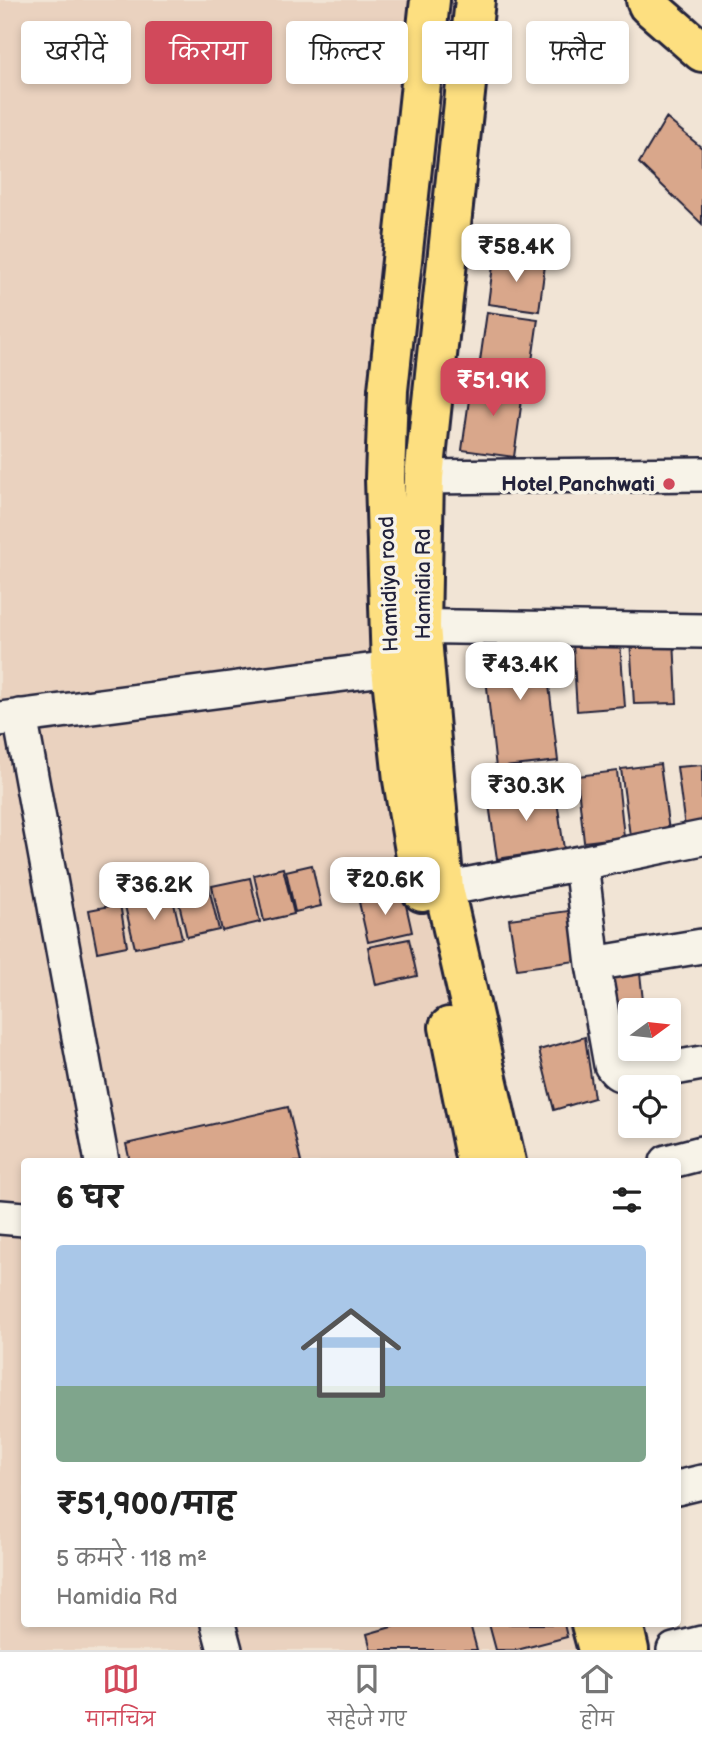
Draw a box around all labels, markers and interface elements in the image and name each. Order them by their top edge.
chip: खरीदें [21,21,131,84]
chip: किराया [145,21,272,84]
chip: फ़िल्टर [286,21,408,84]
chip: नया [422,21,512,84]
chip: फ़्लैट [526,21,629,84]
pin: ₹58.4K [459,224,573,284]
text: ₹58.4K [477,233,555,261]
pin: ₹51.9K [436,358,550,418]
text: ₹51.9K [457,367,529,395]
place label: Hotel Panchwati [501,472,655,497]
marker: Hotel Panchwati [661,476,677,492]
street label: Hamidiya road [374,516,404,652]
street label: Hamidia Rd [411,529,436,640]
pin: ₹43.4K [463,642,577,702]
text: ₹43.4K [481,651,559,679]
pin: ₹30.3K [469,764,583,823]
text: ₹30.3K [487,772,565,800]
pin: ₹20.6K [328,858,442,917]
pin: ₹36.2K [97,862,211,922]
text: ₹20.6K [346,866,424,894]
text: ₹36.2K [115,871,193,899]
north arrow [618,998,681,1060]
map controls [618,998,681,1138]
button: locate [618,1075,681,1138]
text: 6 घर [56,1181,122,1217]
icon: filters [608,1181,646,1219]
icon: home [288,1290,414,1416]
text: ₹51,900/माह [56,1487,235,1523]
text: 5 कमरे · 118 m² [56,1545,207,1573]
text: Hamidia Rd [56,1583,178,1611]
tab: मानचित्र [86,1660,156,1740]
tab: सहेजे गए [327,1660,406,1740]
tab: होम [578,1660,616,1740]

